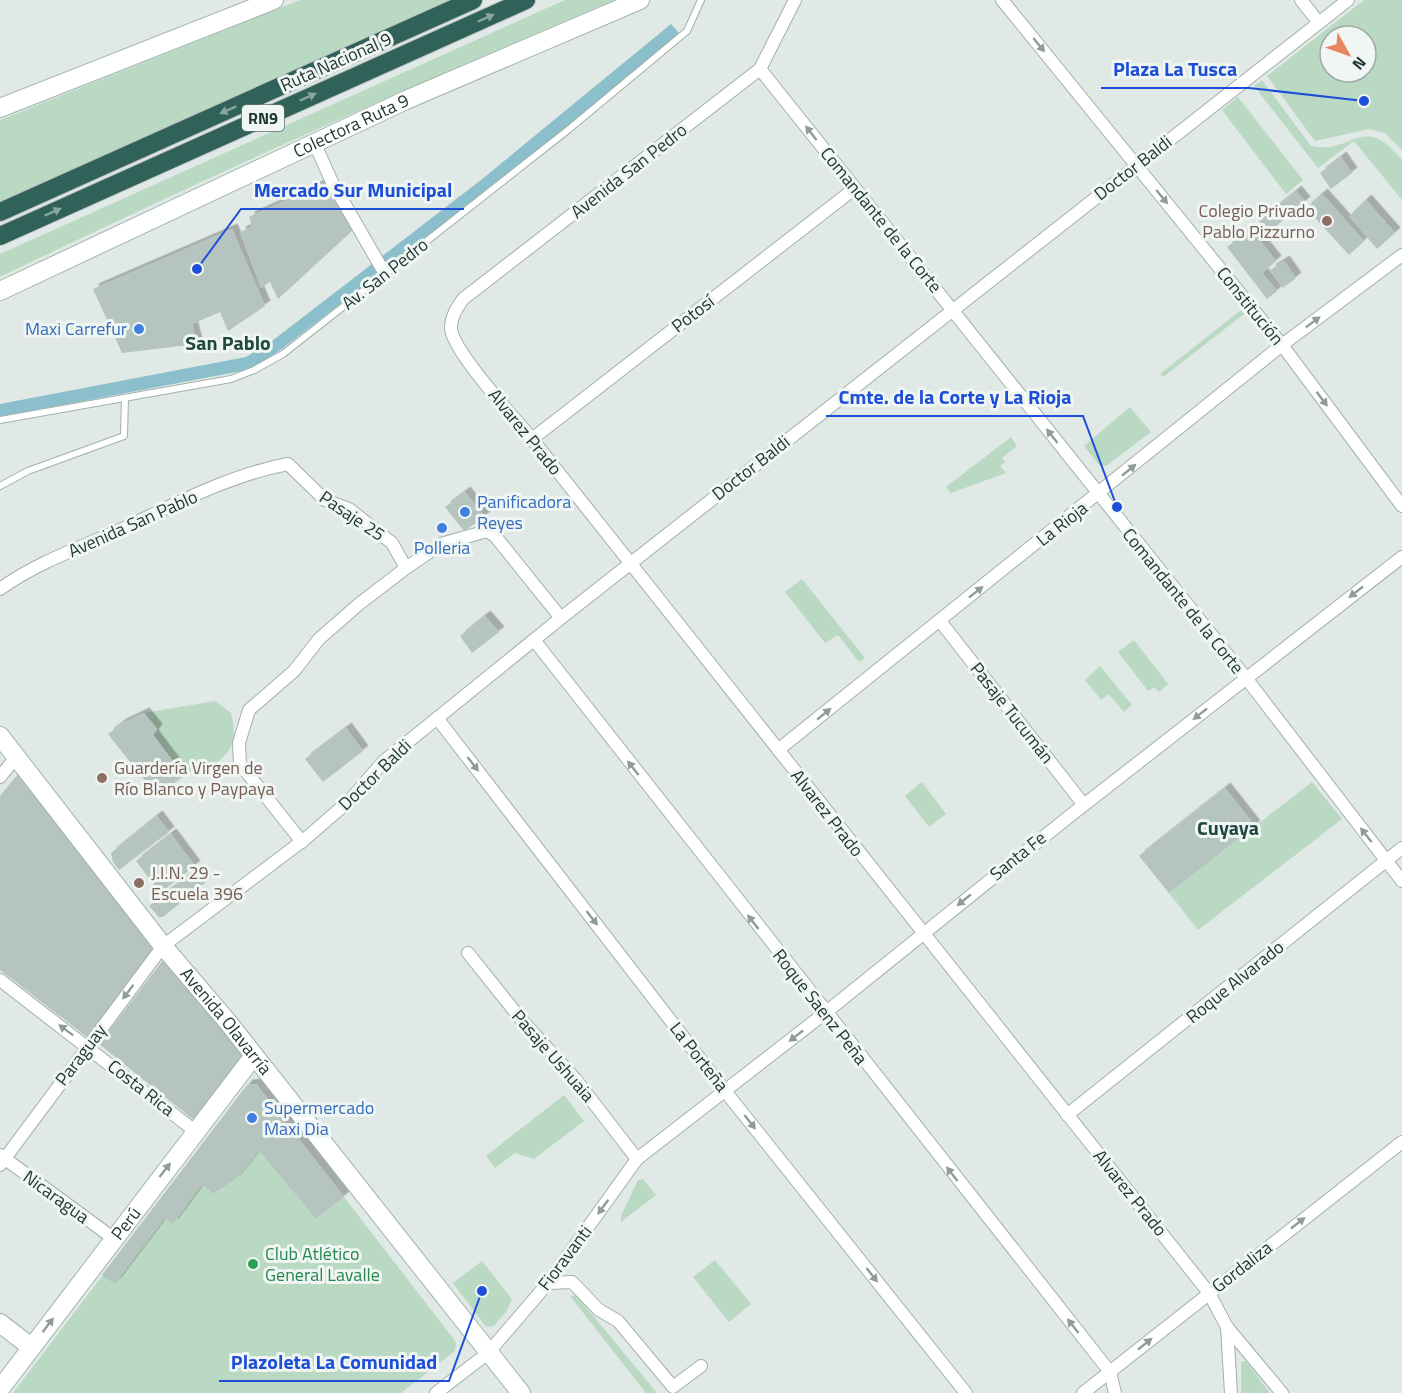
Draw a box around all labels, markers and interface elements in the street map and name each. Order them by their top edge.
one-way arrow [477,13,495,23]
north arrow [1318,24,1378,84]
street label: Ruta Nacional 9 [276,25,396,98]
one-way arrow [1032,38,1045,53]
callout: Plaza La Tusca [1101,50,1249,88]
text: N [1347,52,1372,76]
text: Plaza La Tusca [1113,53,1237,84]
street label: Colectora Ruta 9 [288,86,413,164]
one-way arrow [299,93,316,102]
one-way arrow [219,105,237,115]
road number: RN9 [242,105,284,131]
street label: Avenida San Pedro [565,116,693,225]
one-way arrow [804,125,817,141]
street label: Doctor Baldi [1088,128,1178,207]
street label: Comandante de la Corte [814,141,949,298]
callout: Mercado Sur Municipal [241,171,464,209]
text: Mercado Sur Municipal [254,174,452,205]
one-way arrow [1155,189,1168,205]
place label: Colegio Privado Pablo Pizzurno [1199,197,1315,245]
one-way arrow [45,207,63,217]
marker: Colegio Privado Pablo Pizzurno [1320,214,1334,228]
street label: Av. San Pedro [336,231,434,316]
street label: Constitución [1210,261,1291,351]
street label: Potosí [665,287,722,339]
place label: Maxi Carrefur [25,315,127,342]
one-way arrow [1306,316,1321,328]
marker: Maxi Carrefur [132,322,146,336]
district label: San Pablo [185,327,271,358]
callout: Cmte. de la Corte y La Rioja [826,378,1083,416]
text: Cmte. de la Corte y La Rioja [839,381,1071,412]
street label: Alvarez Prado [482,383,569,481]
one-way arrow [1316,391,1328,407]
street label: Doctor Baldi [706,428,796,507]
one-way arrow [1045,428,1058,444]
one-way arrow [1121,464,1137,477]
street label: Avenida San Pablo [64,483,202,564]
street label: Pasaje 25 [314,484,391,548]
place label: Panificadora Reyes [477,488,571,536]
street label: La Rioja [1030,495,1093,552]
marker: Panificadora Reyes [458,505,472,519]
marker: Polleria [435,521,449,535]
street label: Comandante de la Corte [1116,522,1251,679]
place label: Polleria [414,534,470,561]
one-way arrow [969,586,984,598]
one-way arrow [1348,586,1364,599]
street label: Pasaje Tucumán [964,656,1061,769]
one-way arrow [816,707,832,720]
one-way arrow [1192,708,1207,720]
street label: Doctor Baldi [332,733,417,817]
place label: Guardería Virgen de Río Blanco y Paypaya [114,754,274,802]
one-way arrow [467,756,479,772]
one-way arrow [627,760,640,776]
street label: Alvarez Prado [785,763,870,862]
marker: Guardería Virgen de Río Blanco y Paypaya [95,771,109,785]
district label: Cuyaya [1197,812,1259,843]
street label: Santa Fe [984,824,1052,887]
one-way arrow [1360,827,1372,843]
place label: J.I.N. 29 - Escuela 396 [151,859,243,907]
marker: J.I.N. 29 - Escuela 396 [132,876,146,890]
one-way arrow [956,893,972,906]
one-way arrow [586,911,598,926]
one-way arrow [748,914,760,929]
street label: Roque Alvarado [1180,934,1290,1030]
street label: Roque Saenz Peña [766,943,874,1070]
street label: Avenida Olavarría [174,961,279,1081]
one-way arrow [122,985,134,1000]
street label: Pasaje Ushuaia [505,1003,601,1108]
street label: La Porteña [664,1016,735,1097]
street label: Paraguay [48,1018,113,1091]
one-way arrow [59,1025,74,1037]
one-way arrow [788,1029,804,1042]
street label: Costa Rica [102,1053,181,1122]
place label: Supermercado Maxi Dia [264,1094,374,1142]
marker: Supermercado Maxi Dia [245,1111,259,1125]
one-way arrow [744,1114,757,1130]
street label: Alvarez Prado [1087,1144,1174,1242]
one-way arrow [159,1162,171,1177]
street label: Nicaragua [18,1163,95,1230]
one-way arrow [947,1166,959,1181]
one-way arrow [597,1199,609,1214]
street label: Perú [104,1201,147,1246]
one-way arrow [1290,1216,1306,1229]
street label: Fioravanti [531,1219,598,1296]
street label: Gordaliza [1206,1234,1278,1299]
place label: Club Atlético General Lavalle [265,1240,380,1288]
marker: Club Atlético General Lavalle [246,1257,260,1271]
one-way arrow [865,1267,878,1283]
one-way arrow [41,1317,54,1333]
one-way arrow [1068,1319,1080,1334]
one-way arrow [1137,1337,1153,1350]
callout: Plazoleta La Comunidad [219,1343,449,1381]
text: Plazoleta La Comunidad [231,1346,437,1377]

